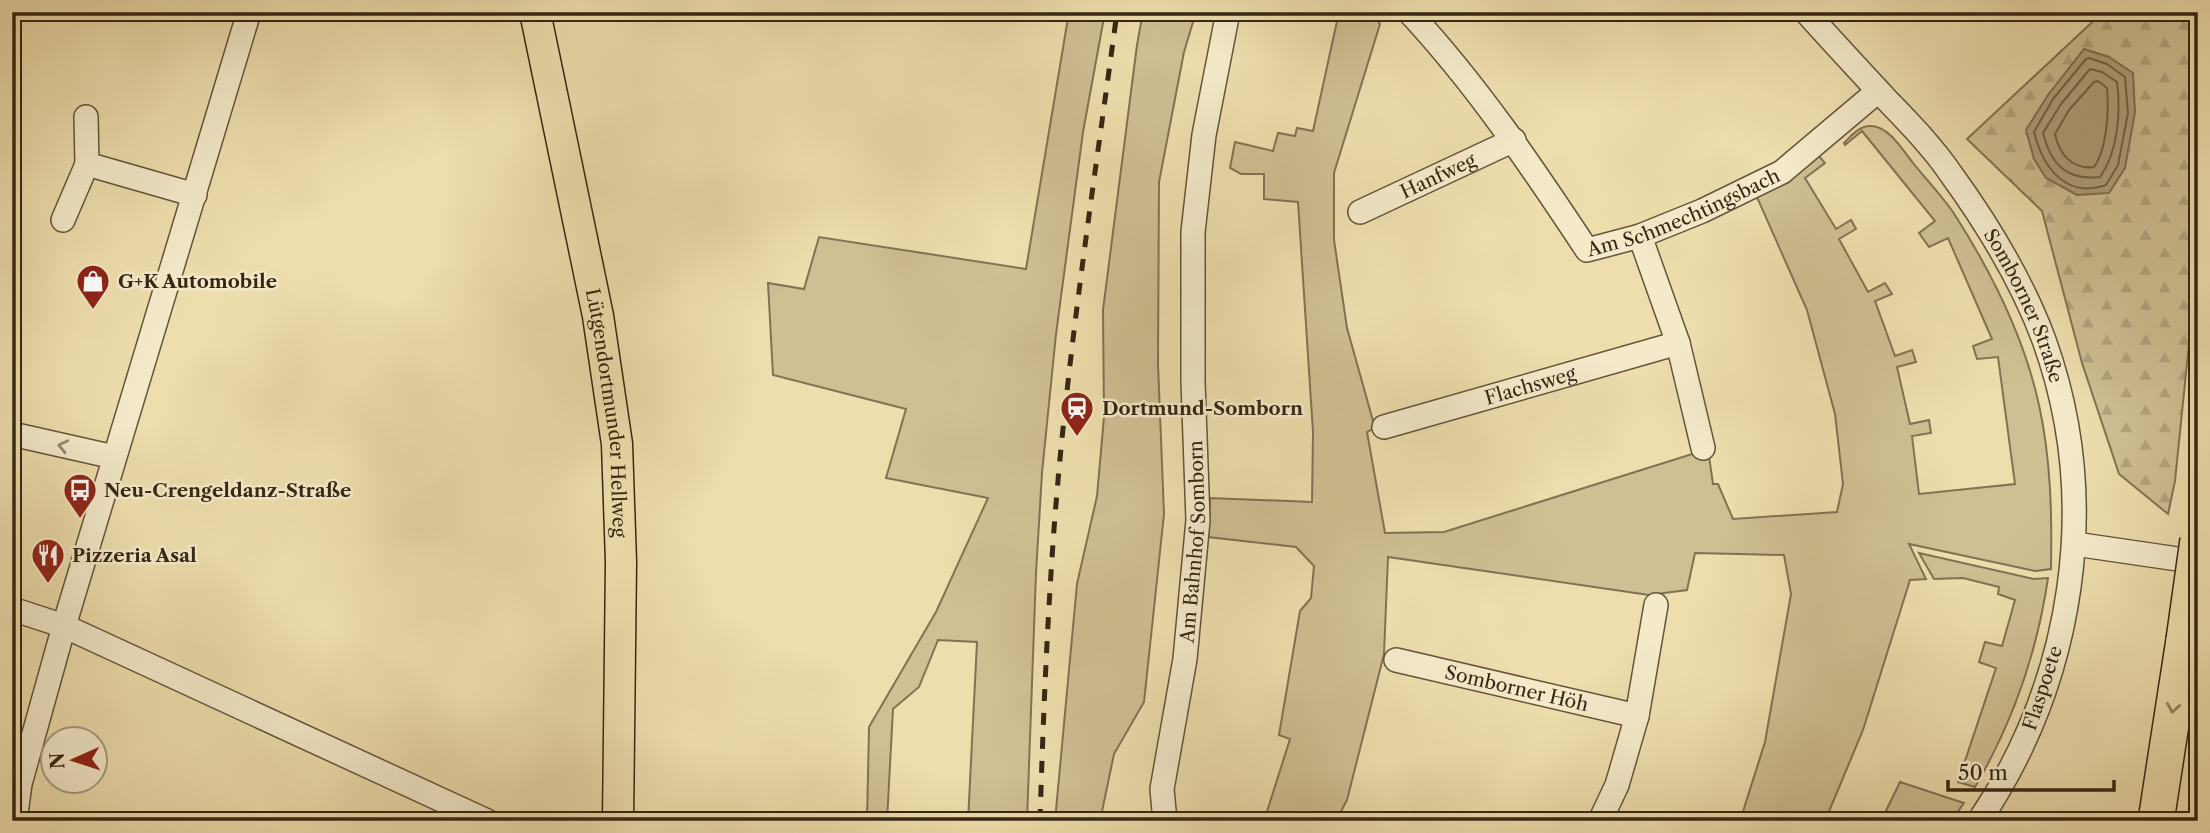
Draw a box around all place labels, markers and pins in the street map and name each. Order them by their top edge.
shop icon: G+K Automobile [74,262,112,311]
place label: G+K Automobile [118,270,277,293]
station icon: Dortmund-Somborn [1058,389,1096,438]
place label: Dortmund-Somborn [1102,397,1303,420]
bus stop icon: Neu-Crengeldanz-Straße [61,471,99,520]
place label: Neu-Crengeldanz-Straße [104,479,351,502]
restaurant icon: Pizzeria Asal [29,536,67,585]
place label: Pizzeria Asal [72,544,197,567]

